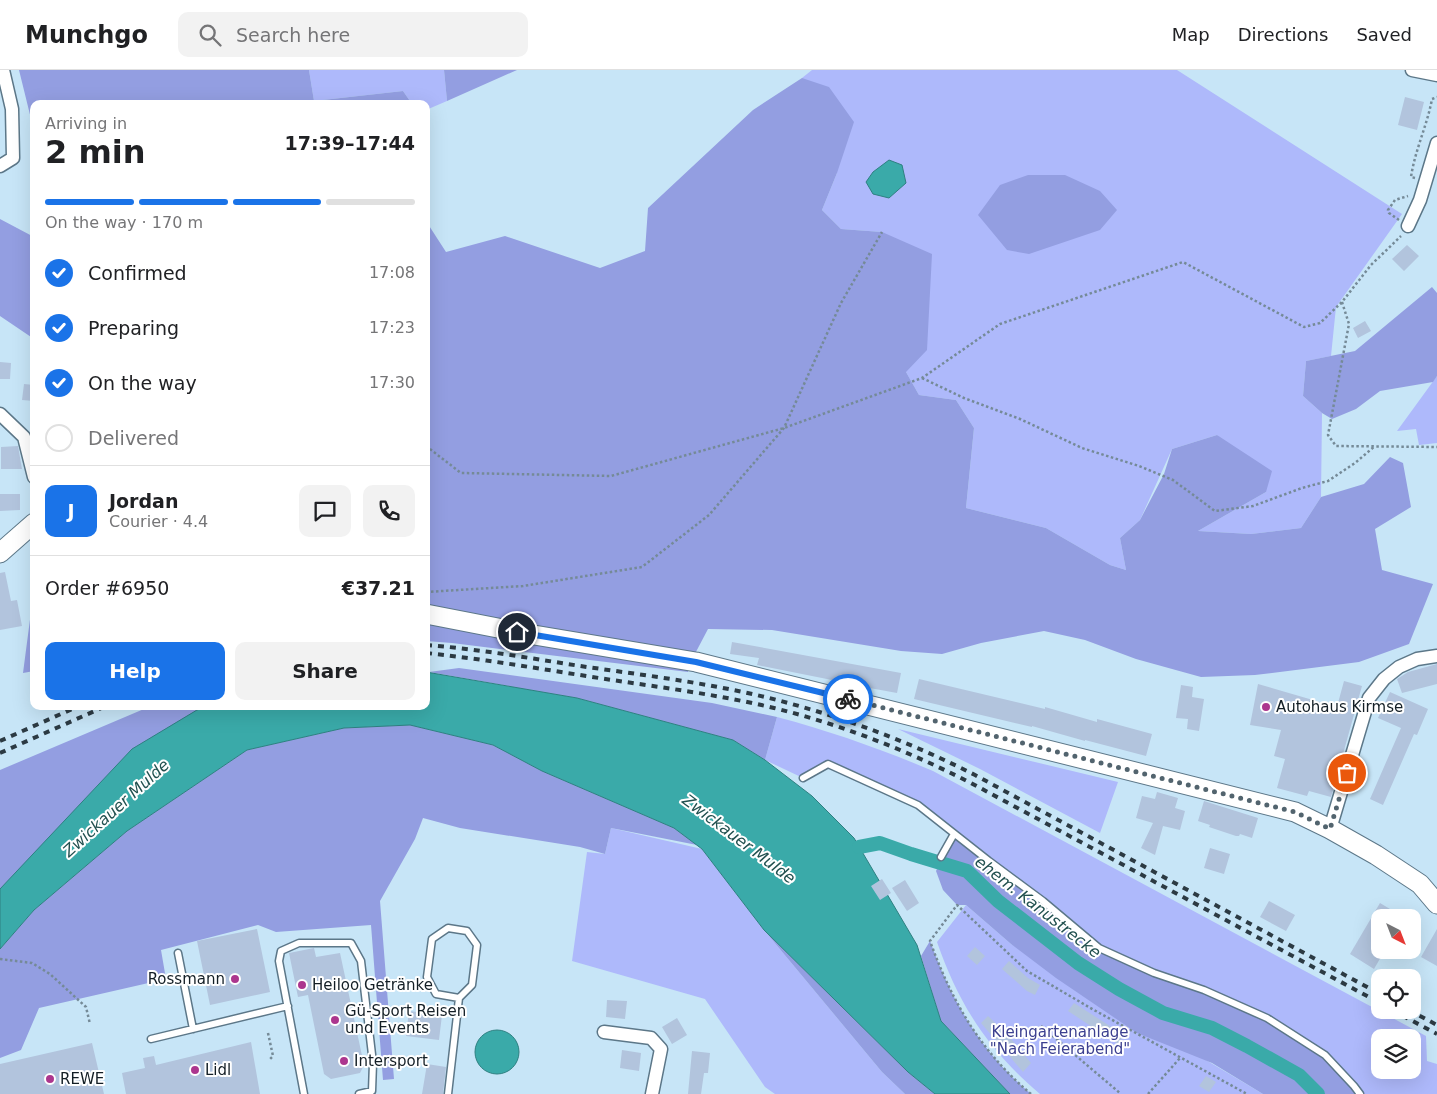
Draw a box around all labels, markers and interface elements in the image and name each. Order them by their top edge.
search box [178,12,528,57]
text: Munchgo [25,21,148,49]
icon: search [196,21,224,49]
text: Search here [236,24,350,46]
text: Map [1172,24,1210,45]
text: Directions [1238,24,1328,45]
text: Saved [1356,24,1412,45]
text: Arriving in [45,114,127,133]
text: 17:39–17:44 [285,132,415,154]
text: 2 min [45,133,146,171]
text: On the way · 170 m [45,213,203,232]
icon: check [45,259,73,287]
text: Confirmed [88,262,187,284]
text: 17:08 [369,263,415,282]
icon: check [45,314,73,342]
text: Preparing [88,317,179,339]
text: 17:23 [369,318,415,337]
icon: check [45,369,73,397]
text: On the way [88,372,197,394]
text: 17:30 [369,373,415,392]
text: Delivered [88,427,179,449]
button: chat [299,485,351,537]
button: phone [363,485,415,537]
text: Jordan [109,490,178,512]
text: J [67,500,75,522]
text: Courier · 4.4 [109,512,208,531]
text: Order #6950 [45,577,169,599]
text: €37.21 [342,577,415,599]
pin [496,611,538,653]
icon: home [503,618,531,646]
button: Help [45,642,225,700]
button: Share [235,642,415,700]
courier [823,674,873,724]
icon: bike [834,685,862,713]
place label: Autohaus Kirmse [1276,698,1403,716]
marker: Autohaus Kirmse [1260,701,1272,713]
pin [1326,752,1368,794]
water label: Zwickauer Mulde [58,755,173,861]
icon: bag [1333,759,1361,787]
water label: Zwickauer Mulde [678,790,799,888]
water label: ehem. Kanustrecke [971,852,1105,962]
north arrow [1371,909,1421,959]
map controls [1371,909,1421,1079]
button: locate [1371,969,1421,1019]
place label: Rossmann [148,970,225,988]
marker: Rossmann [229,973,241,985]
place label: Heiloo Getränke [312,976,433,994]
marker: Heiloo Getränke [296,979,308,991]
place label: Gü-Sport Reisen und Events [345,1002,466,1037]
marker: Gü-Sport Reisen und Events [329,1014,341,1026]
park label: Kleingartenanlage "Nach Feierabend" [990,1023,1130,1058]
button: layers [1371,1029,1421,1079]
place label: Intersport [354,1052,428,1070]
marker: Intersport [338,1055,350,1067]
place label: Lidl [205,1061,231,1079]
marker: Lidl [189,1064,201,1076]
place label: REWE [60,1070,104,1088]
marker: REWE [44,1073,56,1085]

